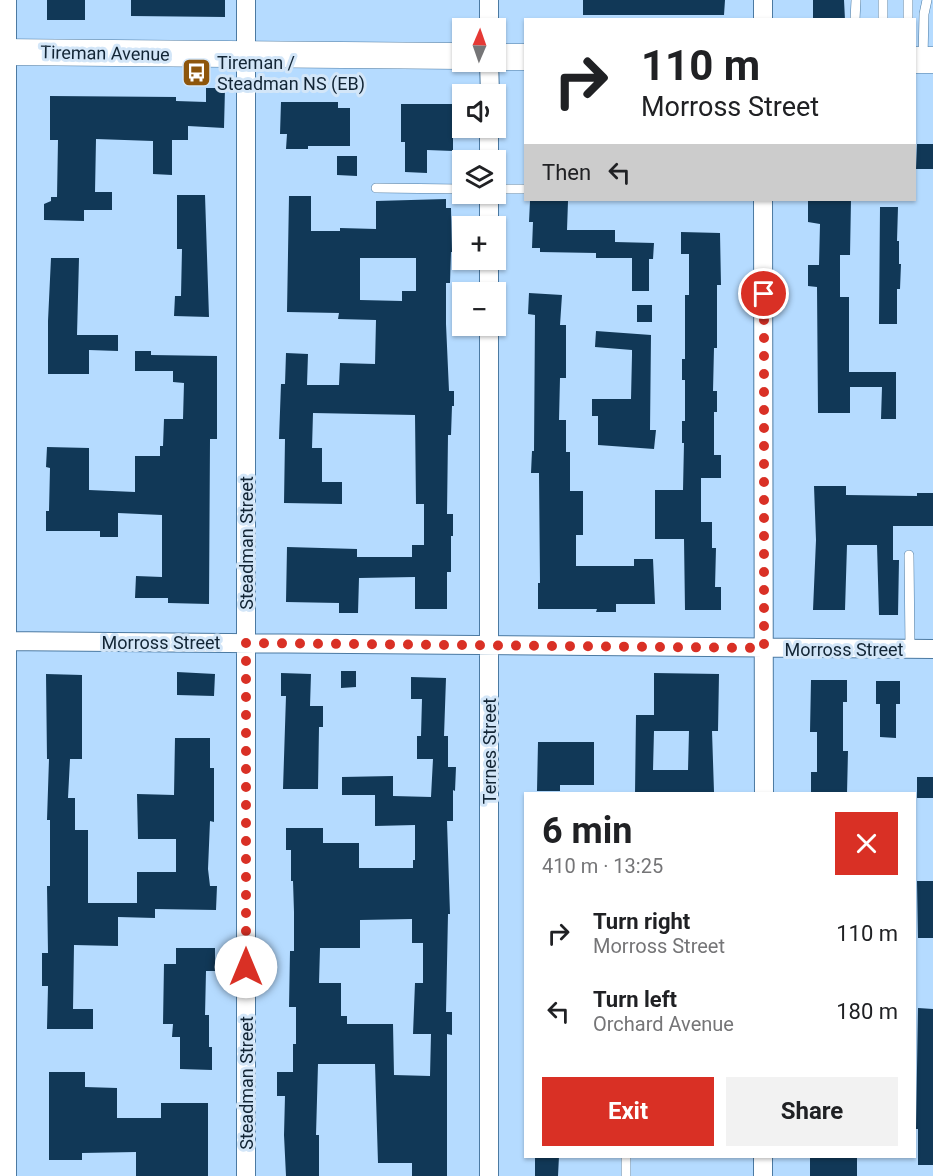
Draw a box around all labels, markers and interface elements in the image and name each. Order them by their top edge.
north arrow [452,18,506,72]
map controls [452,18,506,336]
street label: Tireman Avenue [40,41,170,65]
text: 110 m [641,41,760,90]
icon: right [542,42,620,120]
place label: Tireman / Steadman NS (EB) [217,52,365,95]
bus stop icon: Tireman / Steadman NS (EB) [180,56,212,88]
button: sound [452,84,506,138]
text: Morross Street [641,91,819,123]
button: layers [452,150,506,204]
icon: left [603,156,636,189]
text: Then [542,160,591,185]
button: + [452,216,506,270]
pin [738,268,789,319]
icon: arrive [747,277,780,310]
button: − [452,282,506,336]
street label: Steadman Street [236,476,257,610]
street label: Morross Street [102,632,221,653]
street label: Morross Street [785,639,904,660]
street label: Ternes Street [479,698,500,804]
text: 6 min [542,810,633,852]
button: close [835,812,898,875]
text: 410 m · 13:25 [542,854,663,878]
text: Turn right [593,909,690,934]
icon: right [542,917,575,950]
text: 110 m [836,921,898,946]
text: Morross Street [593,934,725,958]
position arrow [214,935,278,999]
text: Turn left [593,987,677,1012]
icon: left [542,995,575,1028]
text: 180 m [836,999,898,1024]
text: Orchard Avenue [593,1012,734,1036]
street label: Steadman Street [236,1016,257,1150]
button: Exit [542,1077,714,1146]
button: Share [726,1077,898,1146]

